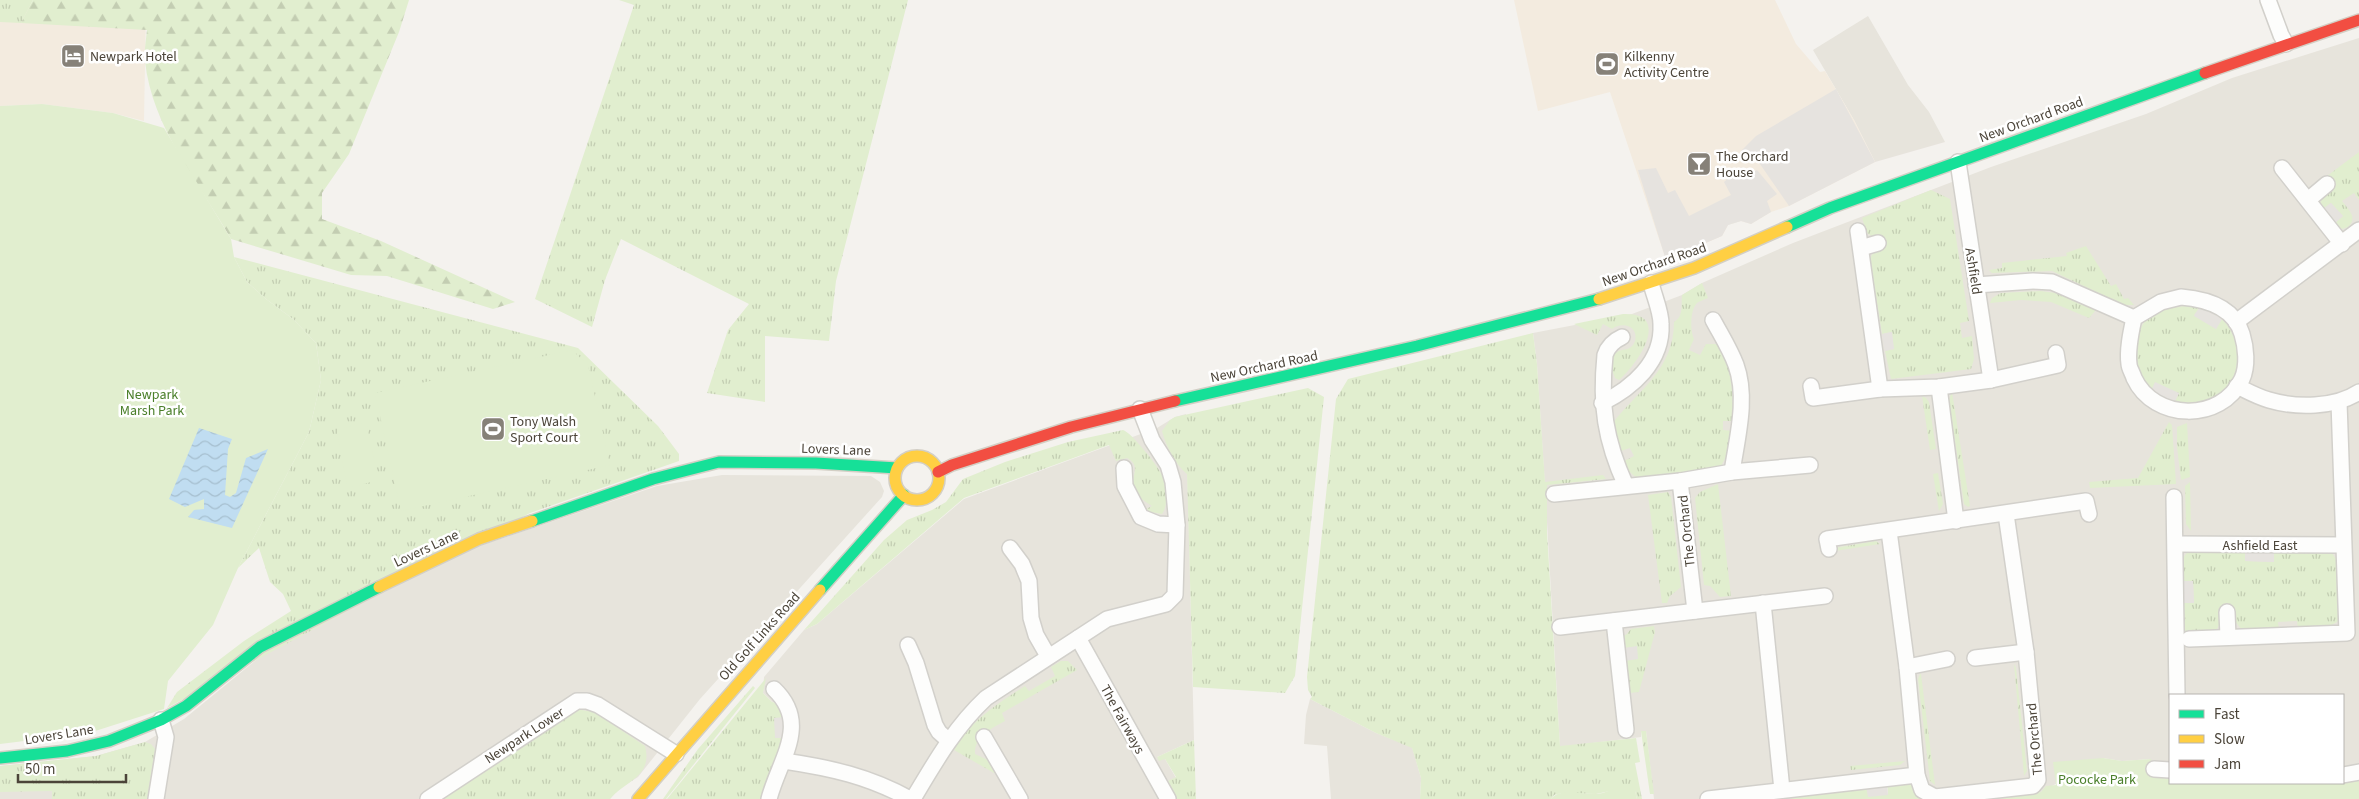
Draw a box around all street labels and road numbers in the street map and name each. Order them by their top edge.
street label: New Orchard Road [1977,92,2086,148]
street label: New Orchard Road [1599,238,1709,292]
street label: Ashfield [1959,246,1987,296]
street label: New Orchard Road [1209,346,1320,388]
street label: Lovers Lane [801,439,871,461]
street label: The Orchard [1673,494,1701,568]
street label: Lovers Lane [391,525,462,573]
street label: Ashfield East [2223,536,2298,556]
street label: Old Golf Links Road [714,588,805,686]
street label: The Fairways [1095,681,1149,758]
street label: Newpark Lower [481,702,568,769]
street label: The Orchard [2022,702,2048,776]
street label: Lovers Lane [23,720,95,750]

